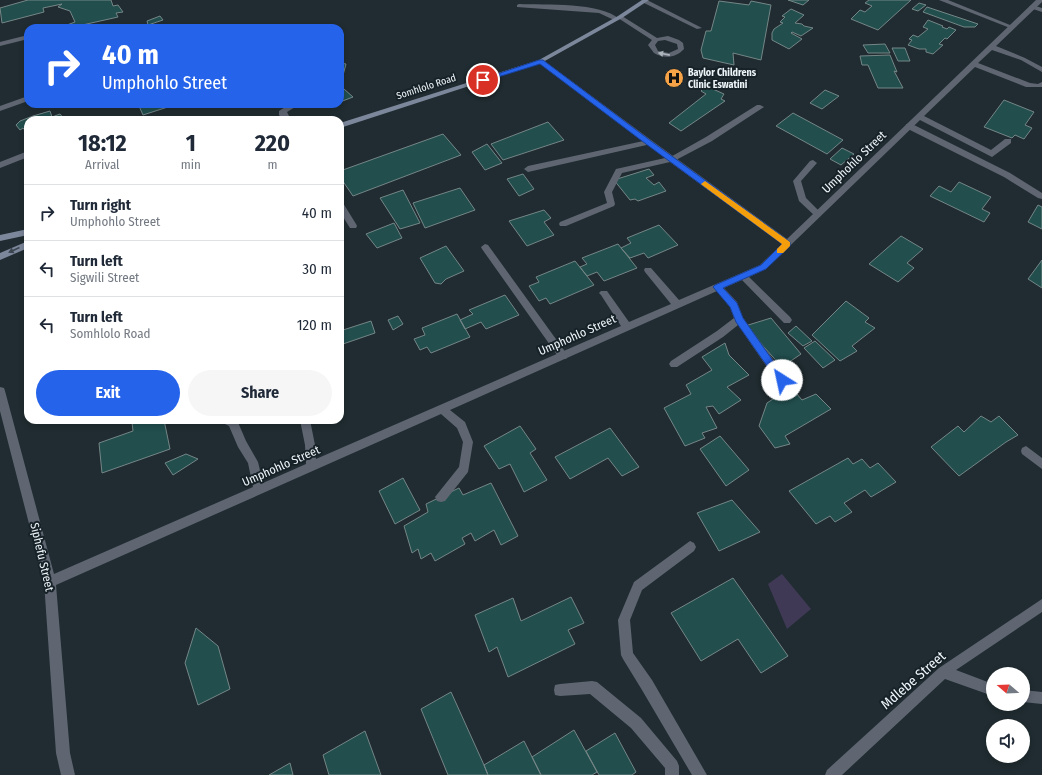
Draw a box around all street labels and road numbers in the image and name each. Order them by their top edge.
street label: Somhlolo Road [395,72,458,102]
street label: Umphohlo Street [819,128,889,196]
street label: Umphohlo Street [536,312,618,358]
street label: Umphohlo Street [240,443,322,489]
street label: Siphefu Street [27,521,57,593]
street label: Mdlebe Street [878,647,949,713]

